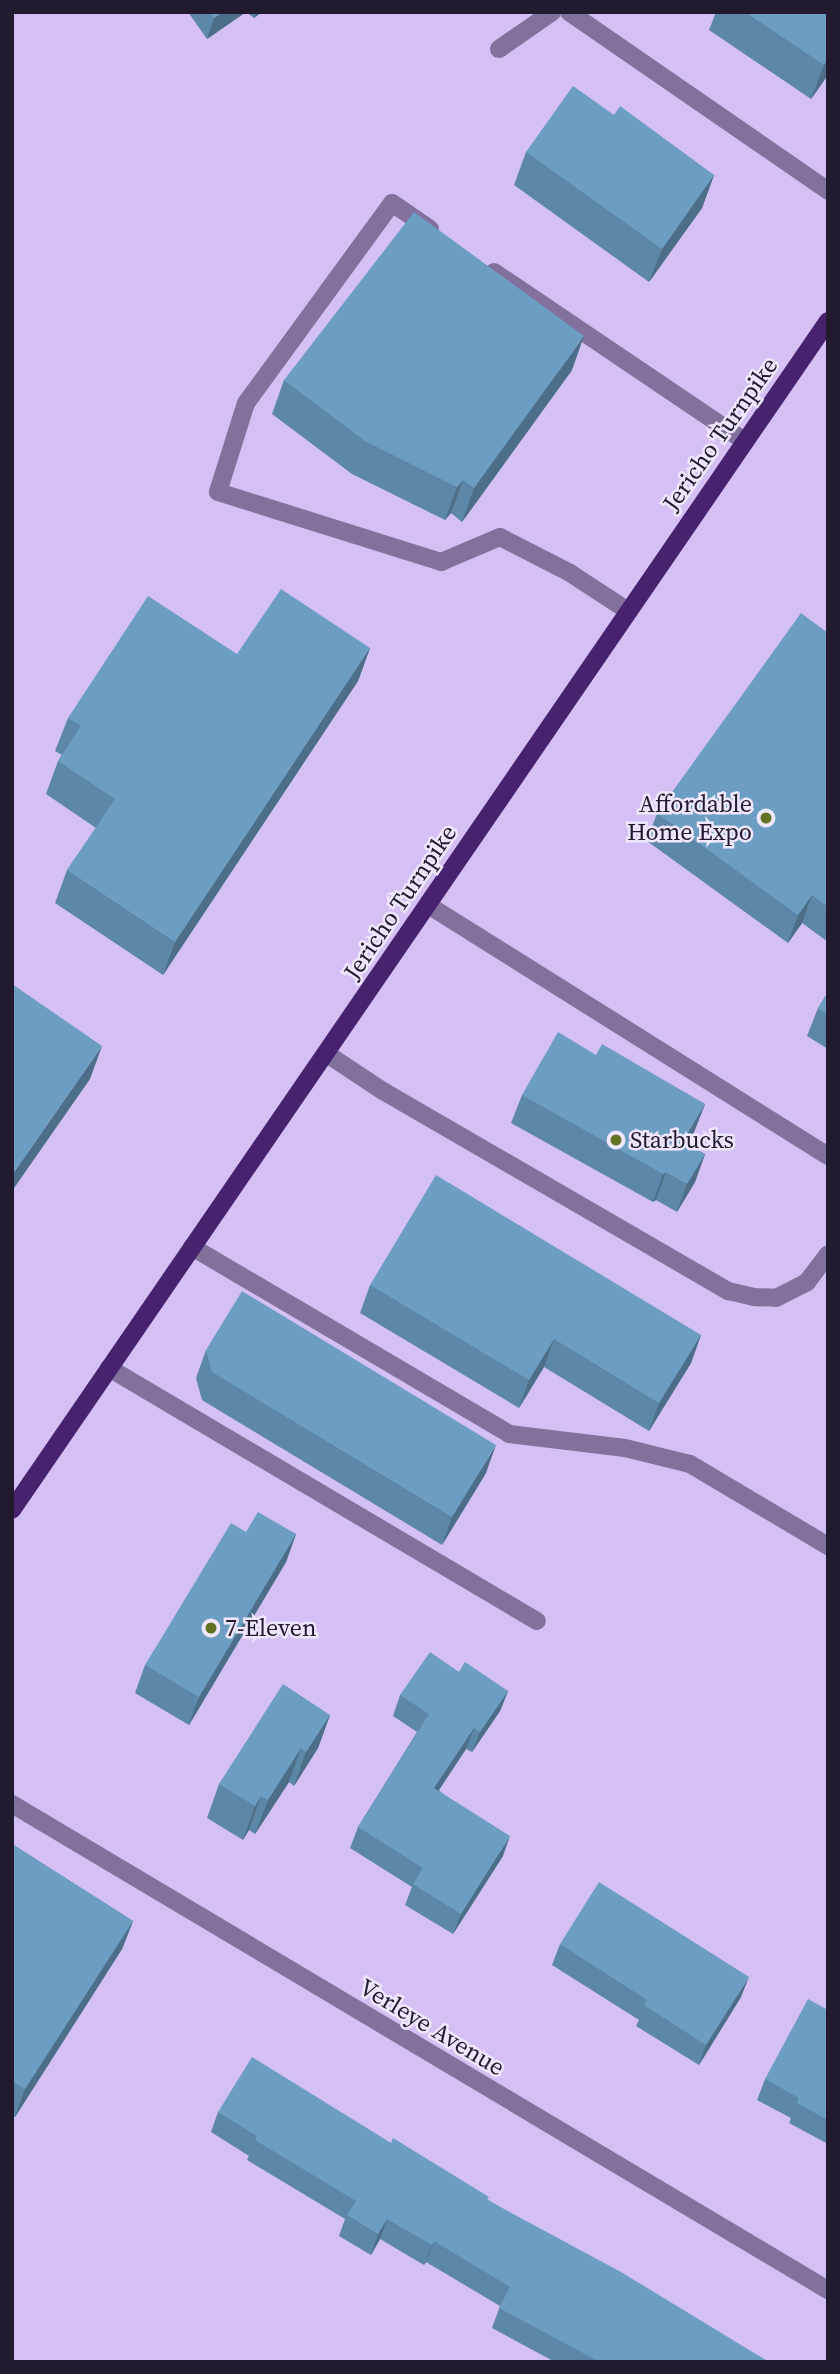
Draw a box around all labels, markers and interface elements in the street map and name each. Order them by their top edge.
street label: Jericho Turnpike [656,352,784,516]
place label: Affordable Home Expo [627,790,752,846]
marker: Affordable Home Expo [758,810,774,826]
street label: Jericho Turnpike [337,819,463,985]
place label: Starbucks [630,1126,734,1154]
marker: Starbucks [608,1132,624,1148]
place label: 7-Eleven [225,1614,317,1642]
marker: 7-Eleven [203,1620,219,1636]
street label: Verleye Avenue [354,1972,510,2082]

